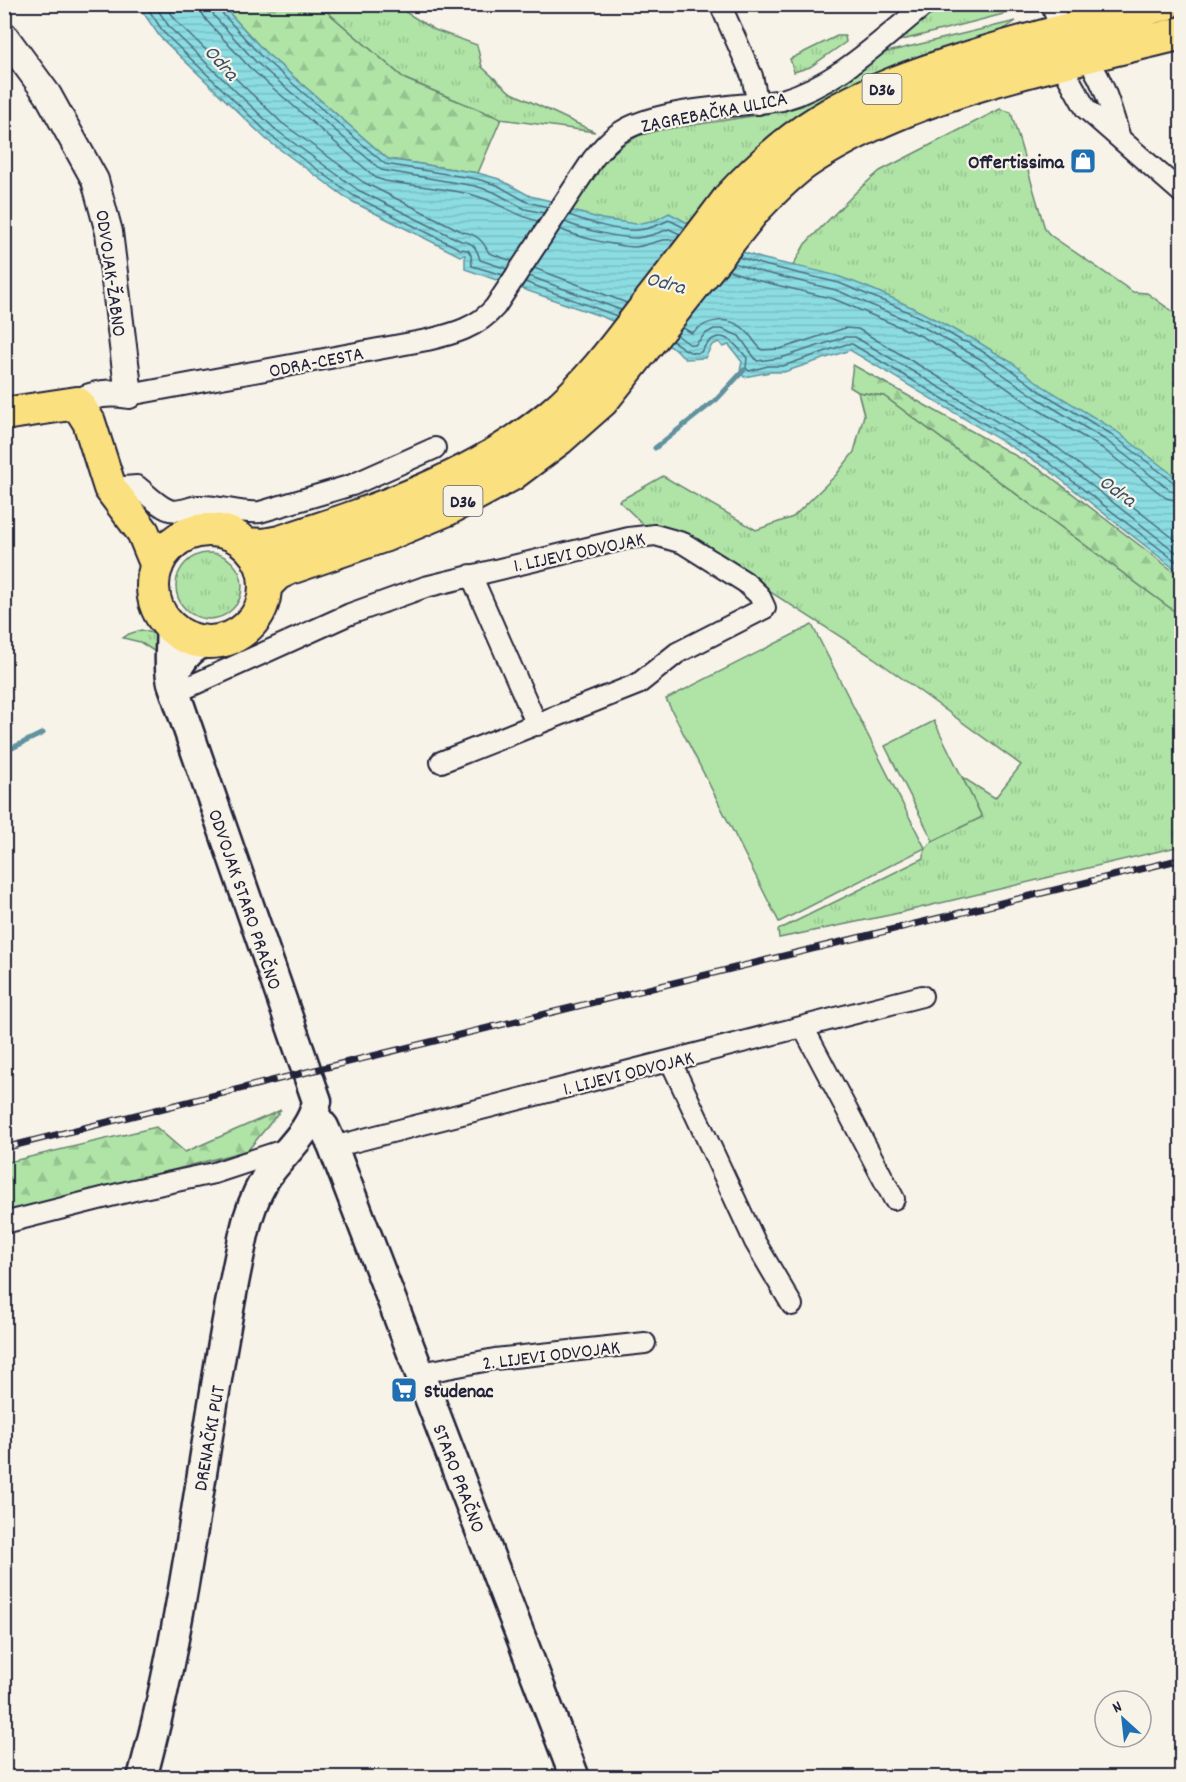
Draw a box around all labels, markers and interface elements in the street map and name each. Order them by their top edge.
water label: Odra [195,39,245,90]
road number: D36 [862,74,902,104]
street label: ZAGREBAČKA ULICA [639,86,790,142]
shop icon: Offertissima [1068,146,1098,176]
place label: Offertissima [968,150,1065,178]
street label: ODVOJAK-ŽABNO [86,208,132,339]
water label: Odra [642,265,689,305]
street label: ODRA-CESTA [267,341,366,387]
water label: Odra [1091,469,1142,517]
road number: D36 [444,486,482,516]
street label: 1. LIJEVI ODVOJAK [511,526,648,582]
street label: ODVOJAK STARO PRAČNO [199,806,287,994]
street label: 1. LIJEVI ODVOJAK [560,1045,697,1105]
street label: 2. LIJEVI ODVOJAK [481,1335,622,1379]
supermarket icon: Studenac [389,1375,419,1405]
place label: Studenac [424,1379,494,1407]
street label: DRENAČKI PUT [188,1384,234,1493]
street label: STARO PRAČNO [424,1421,491,1538]
north arrow [1093,1689,1153,1749]
text: N [1109,1696,1126,1720]

